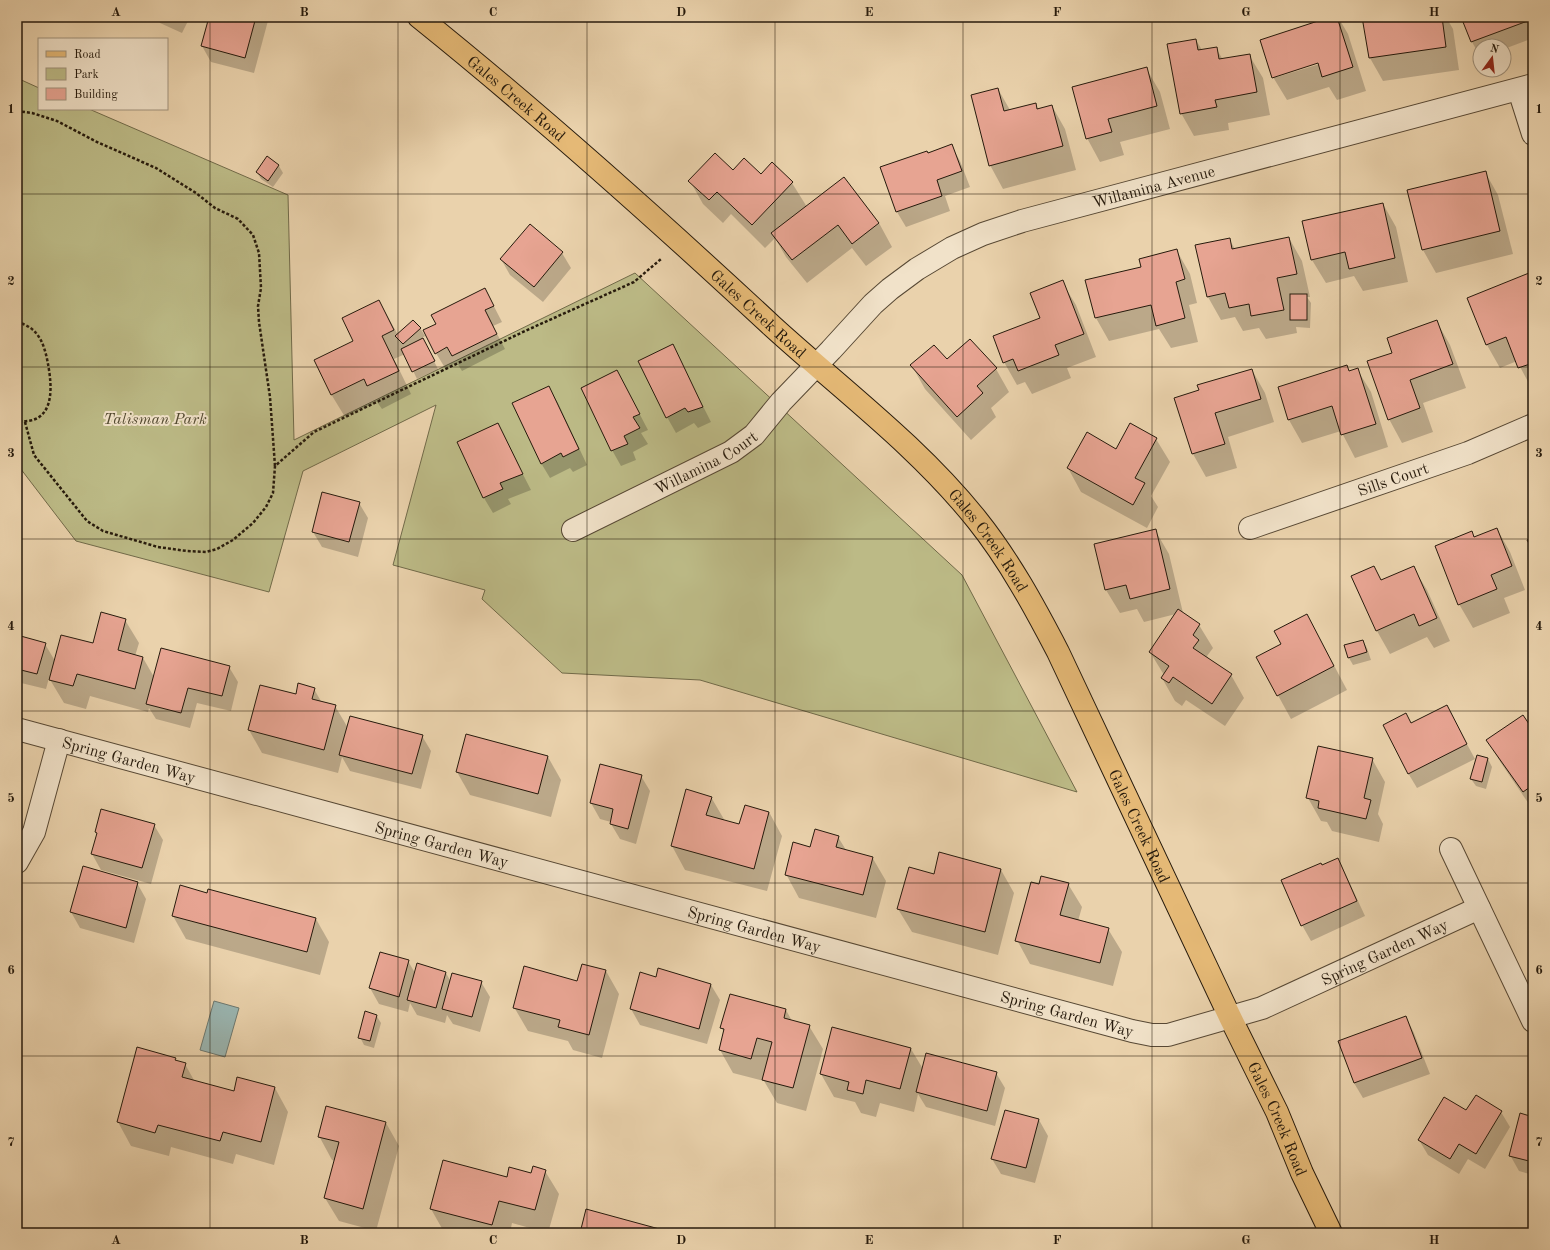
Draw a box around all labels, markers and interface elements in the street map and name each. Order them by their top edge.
text: A [111,6,121,19]
text: B [299,6,309,19]
text: C [489,6,497,19]
text: D [676,6,686,19]
text: E [865,6,874,19]
text: F [1053,6,1062,19]
text: G [1241,6,1251,19]
text: H [1429,6,1440,19]
legend [38,38,168,110]
north arrow [1472,38,1512,78]
text: N [1489,43,1500,56]
text: Road [74,49,101,61]
street label: Gales Creek Road [463,54,568,146]
text: Park [74,69,99,81]
text: Building [74,89,118,101]
text: 1 [7,103,15,116]
text: 1 [1535,103,1543,116]
street label: Willamina Avenue [1091,164,1217,212]
street label: Gales Creek Road [707,267,808,362]
text: 2 [7,275,15,288]
text: 2 [1535,275,1543,288]
park label: Talisman Park [103,412,207,428]
street label: Willamina Court [653,429,762,498]
text: 3 [7,447,15,460]
text: 3 [1535,447,1543,460]
street label: Sills Court [1356,461,1431,500]
street label: Gales Creek Road [945,487,1029,595]
text: 4 [7,620,15,633]
text: 4 [1535,620,1543,633]
street label: Spring Garden Way [60,736,197,787]
street label: Gales Creek Road [1105,767,1172,886]
text: 5 [7,792,15,805]
text: 5 [1535,792,1543,805]
street label: Spring Garden Way [373,820,510,872]
street label: Spring Garden Way [685,905,823,957]
street label: Spring Garden Way [1319,917,1451,990]
text: 6 [7,964,15,977]
text: 6 [1535,964,1543,977]
street label: Spring Garden Way [998,990,1136,1041]
street label: Gales Creek Road [1244,1060,1308,1179]
text: 7 [7,1136,15,1149]
text: 7 [1535,1136,1543,1149]
text: A [111,1234,121,1247]
text: B [299,1234,309,1247]
text: C [489,1234,497,1247]
text: D [676,1234,686,1247]
text: E [865,1234,874,1247]
text: F [1053,1234,1062,1247]
text: G [1241,1234,1251,1247]
text: H [1429,1234,1440,1247]

